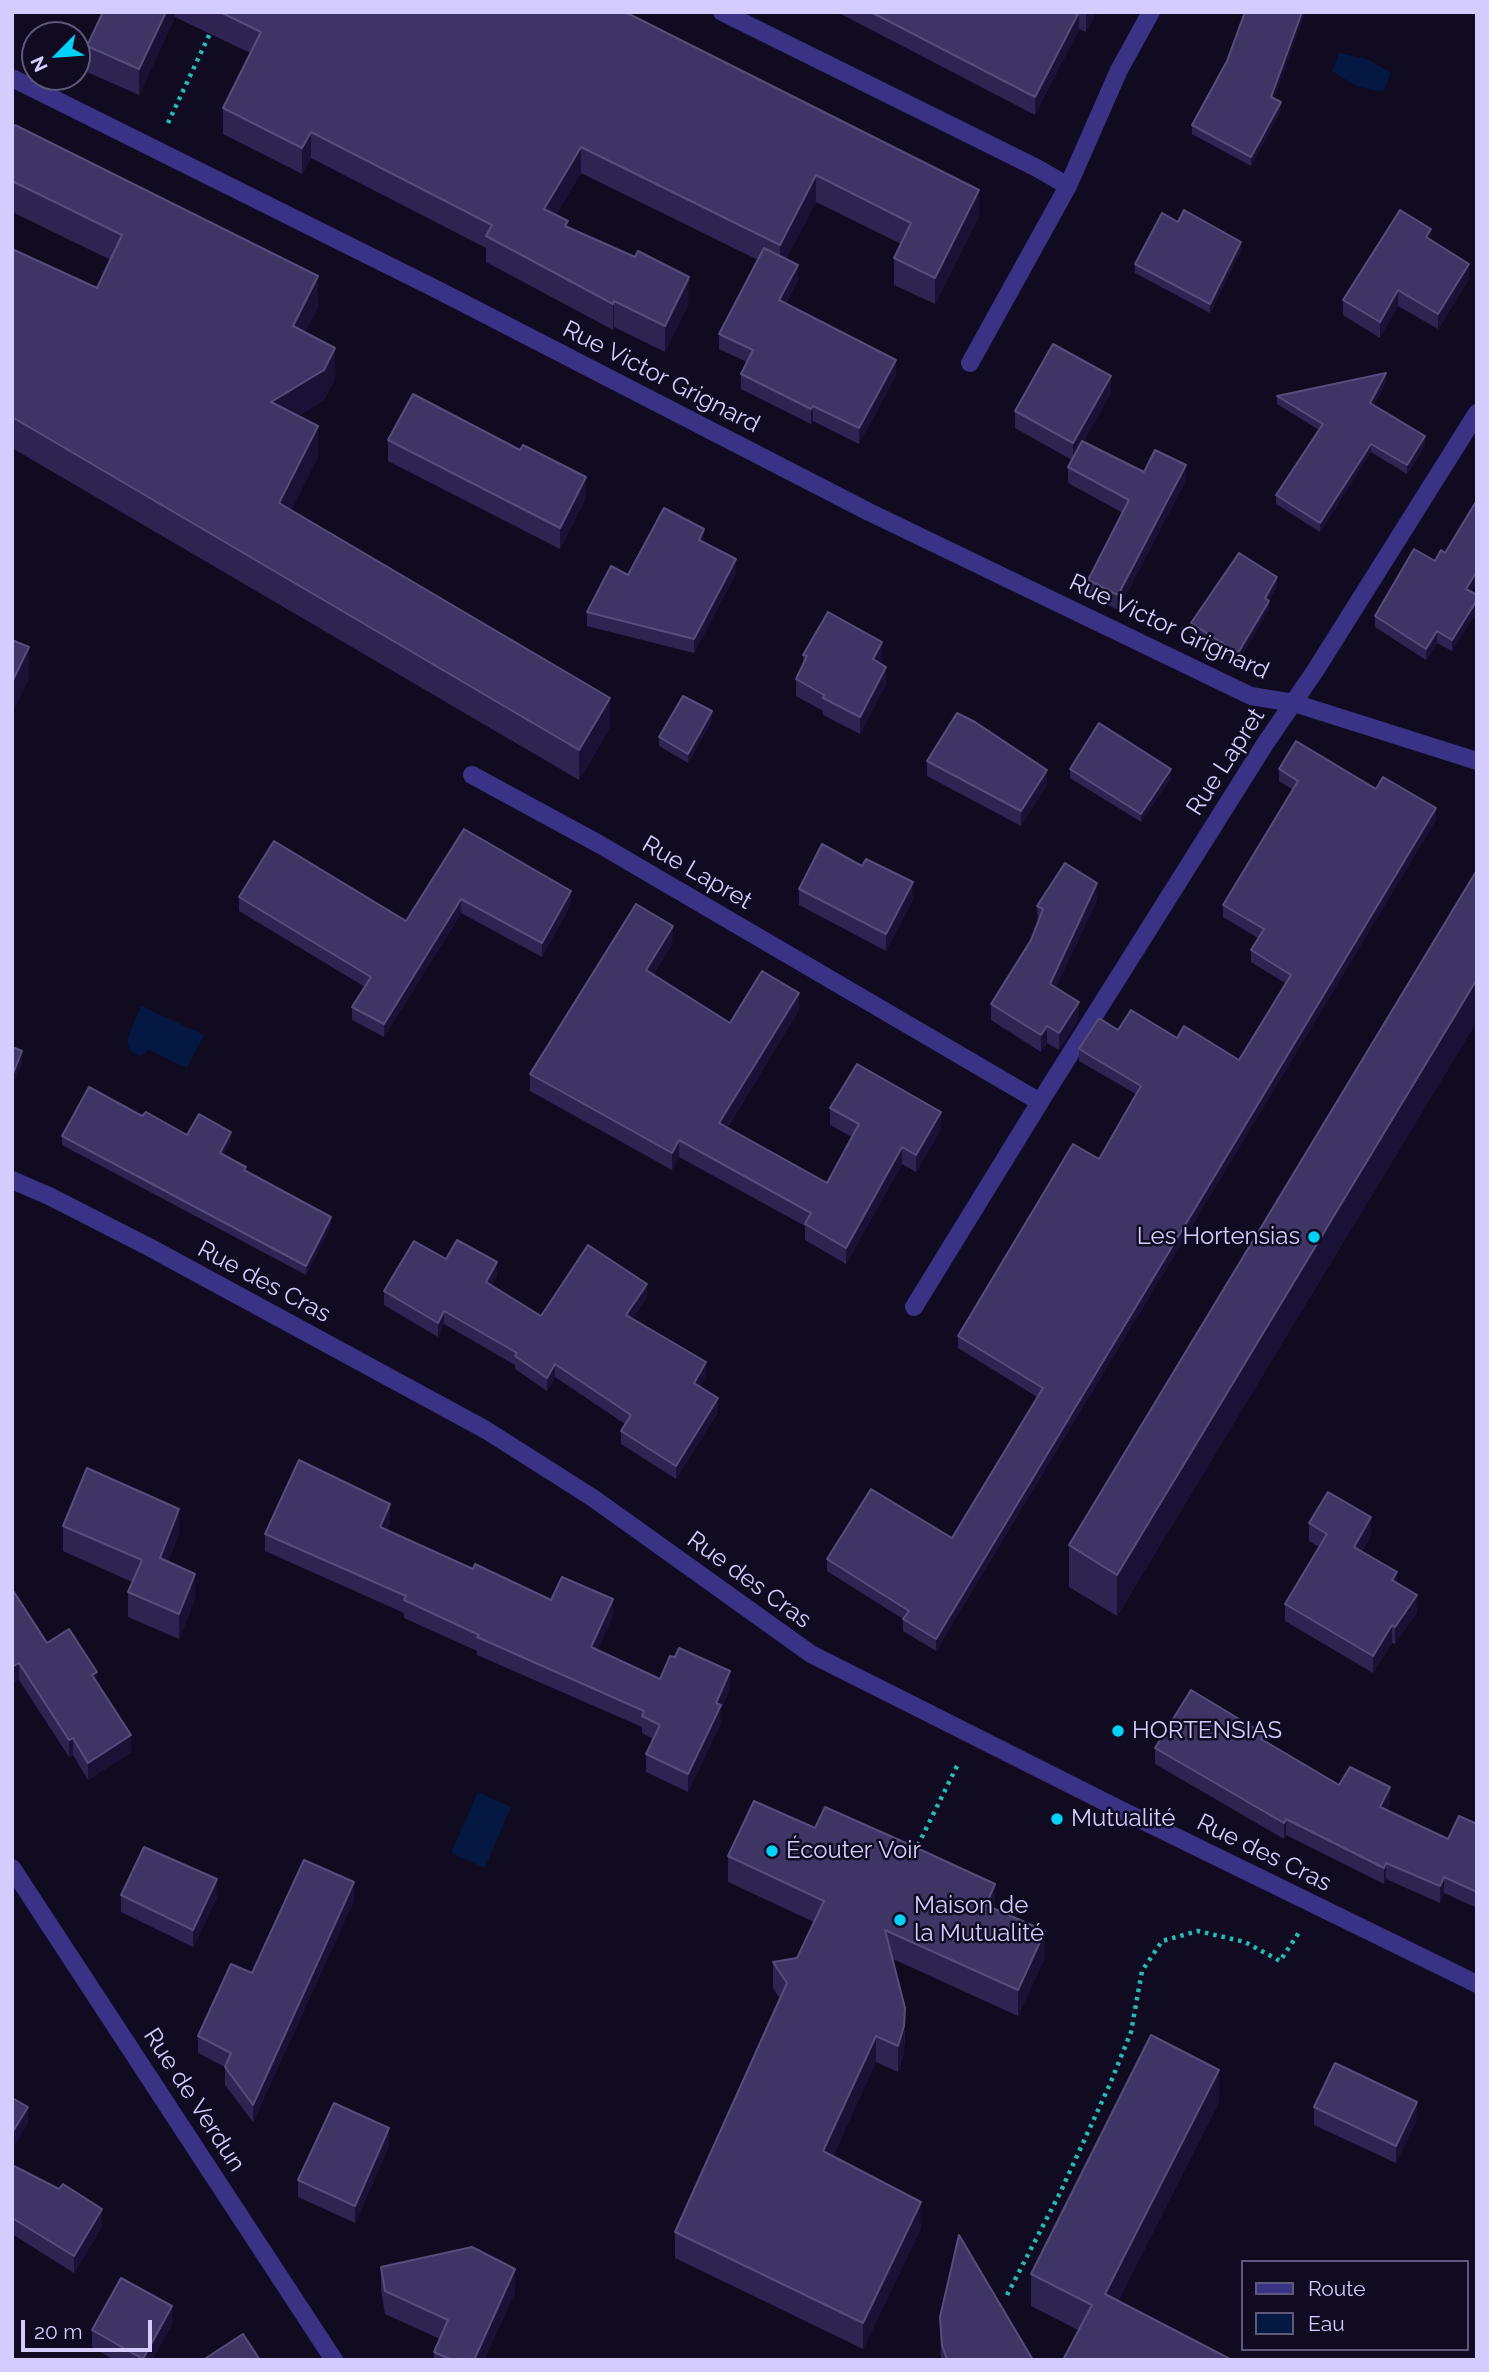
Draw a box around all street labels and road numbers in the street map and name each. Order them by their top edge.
street label: Rue Victor Grignard [558,315,764,439]
street label: Rue Victor Grignard [1065,568,1273,686]
street label: Rue Lapret [1181,703,1271,821]
street label: Rue Lapret [637,830,757,916]
street label: Rue des Cras [193,1235,335,1329]
street label: Rue des Cras [681,1525,817,1635]
street label: Rue des Cras [1192,1808,1336,1898]
street label: Rue de Verdun [137,2023,251,2177]

